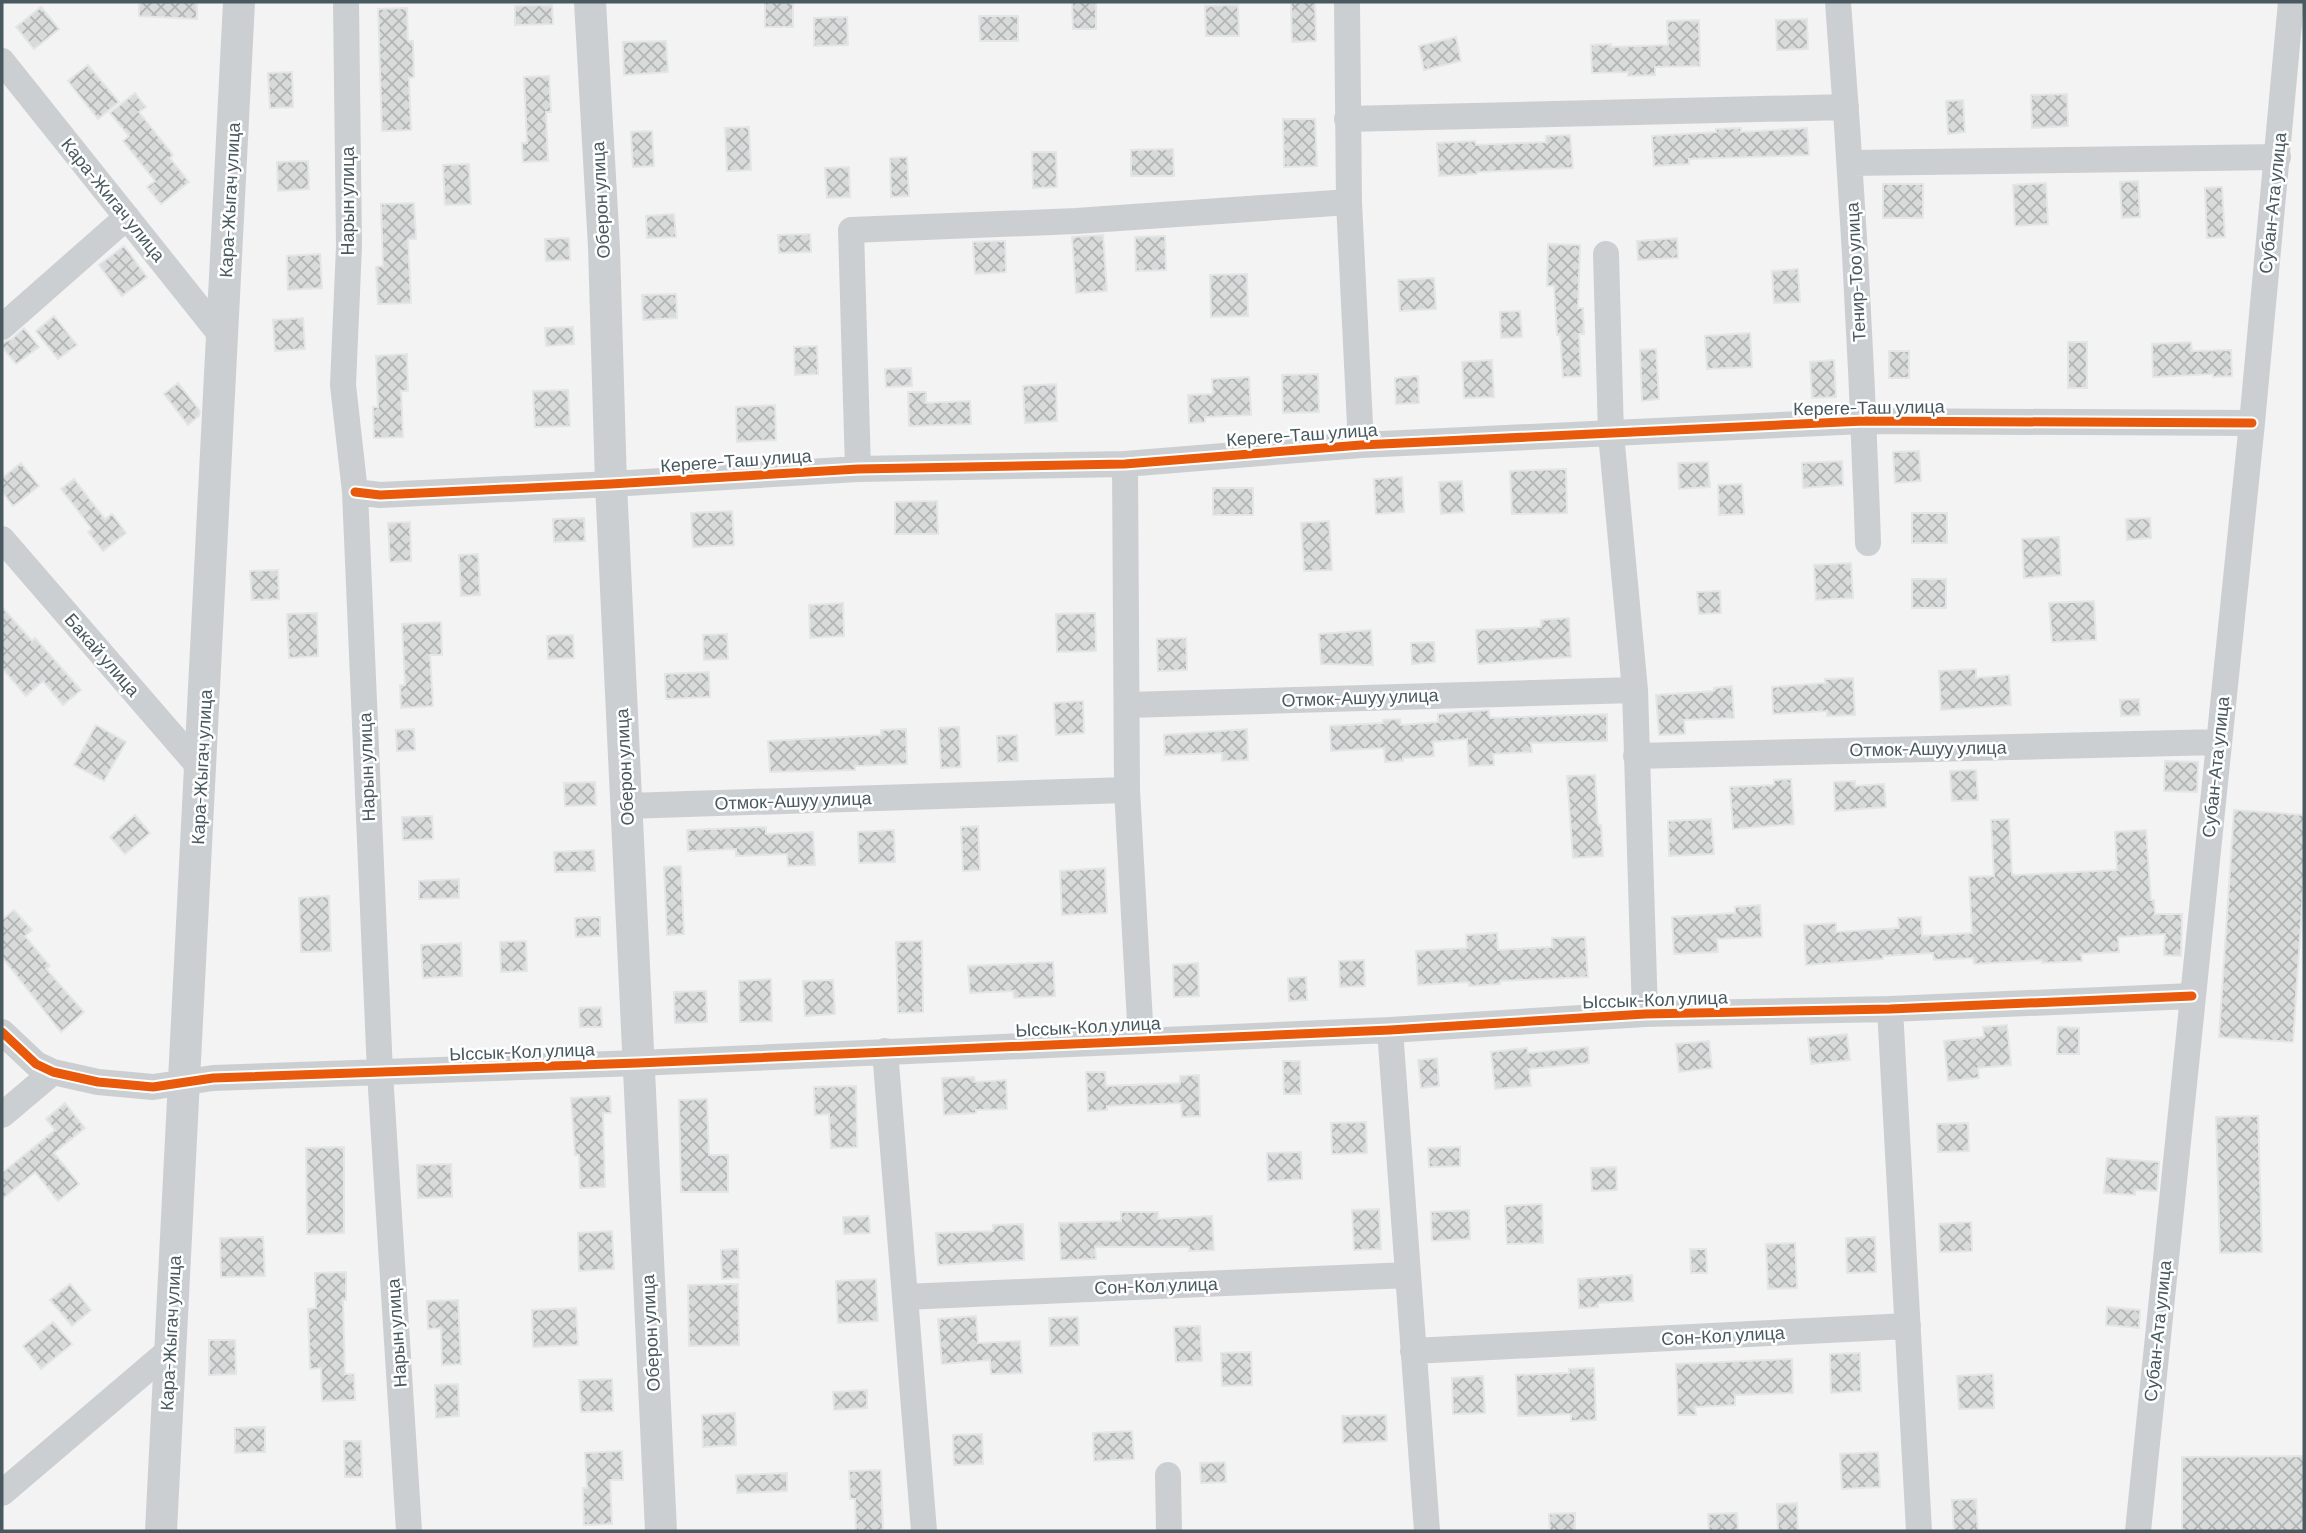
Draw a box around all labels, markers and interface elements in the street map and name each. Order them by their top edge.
street label: Кара-Жыгач улица [214,121,244,278]
street label: Субан-Ата улица [2254,130,2290,275]
street label: Кара-Жигач улица [57,133,171,266]
street label: Оберон улица [586,140,614,259]
street label: Нарын улица [336,146,358,255]
street label: Тенир-Тоо улица [1840,201,1870,342]
street label: Кереге-Таш улица [1793,395,1946,419]
street label: Кереге-Таш улица [1226,418,1379,450]
street label: Кереге-Таш улица [660,444,813,476]
street label: Бакай улица [61,608,146,701]
street label: Отмок-Ашуу улица [1281,683,1440,711]
street label: Кара-Жыгач улица [186,688,216,845]
street label: Субан-Ата улица [2197,694,2233,839]
street label: Оберон улица [610,707,638,826]
street label: Нарын улица [353,711,379,822]
street label: Отмок-Ашуу улица [1849,736,2008,760]
street label: Отмок-Ашуу улица [714,786,873,814]
street label: Ыссык-Кол улица [1582,985,1729,1013]
street label: Ыссык-Кол улица [1015,1011,1162,1041]
street label: Ыссык-Кол улица [449,1037,596,1065]
street label: Кара-Жыгач улица [155,1254,185,1411]
street label: Субан-Ата улица [2139,1258,2175,1403]
street label: Сон-Кол улица [1094,1272,1219,1298]
street label: Оберон улица [636,1273,664,1392]
street label: Нарын улица [381,1277,411,1388]
street label: Сон-Кол улица [1661,1321,1786,1349]

